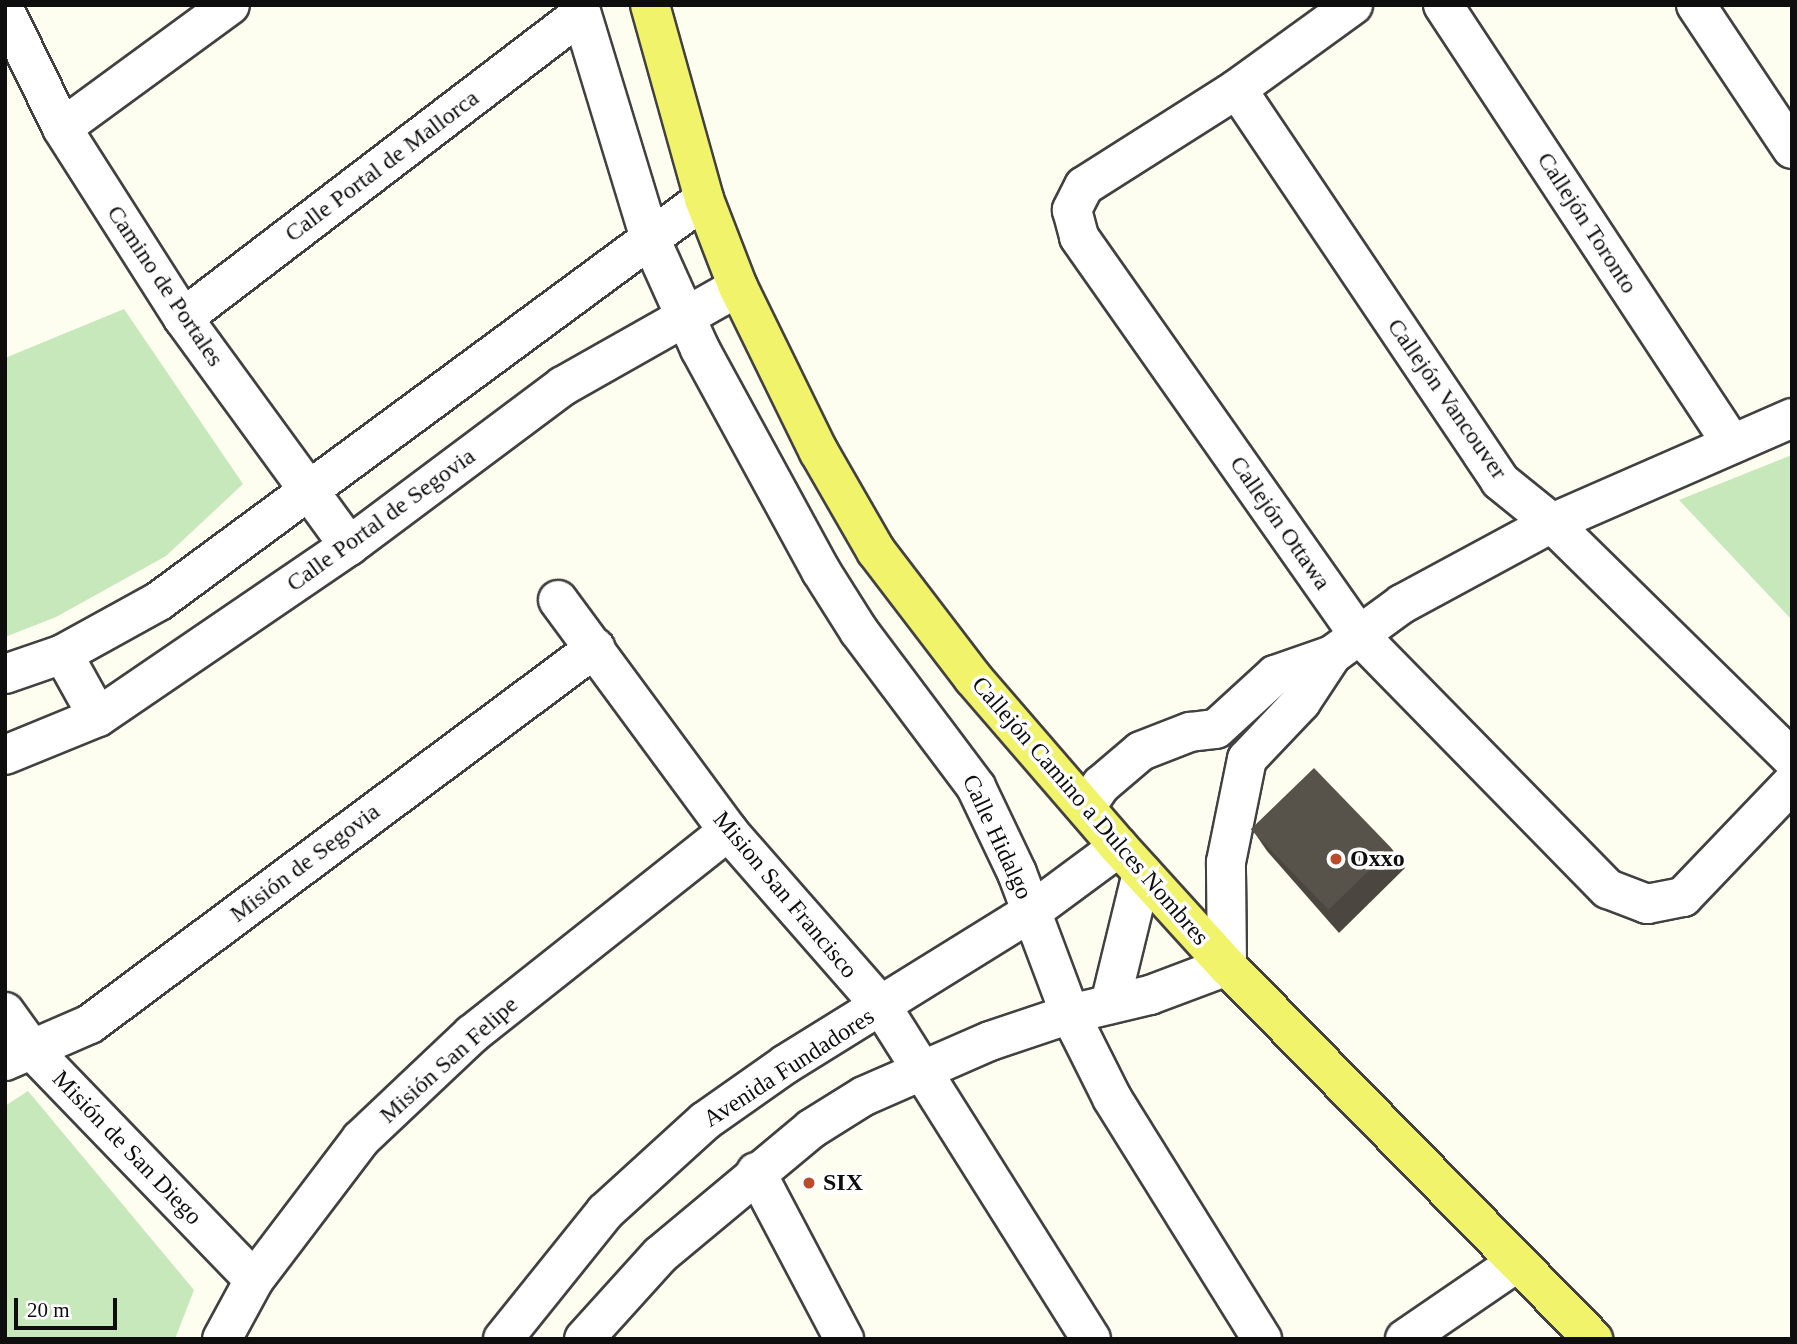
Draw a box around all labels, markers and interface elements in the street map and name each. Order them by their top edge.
street label: Calle Portal de Mallorca [279,84,485,248]
street label: Callejón Toronto [1531,147,1643,299]
street label: Camino de Portales [101,200,229,372]
street label: Callejón Vancouver [1381,313,1513,485]
street label: Calle Portal de Segovia [281,442,481,598]
street label: Callejón Ottawa [1223,451,1337,595]
street label: Callejón Camino a Dulces Nombres [965,671,1215,951]
street label: Calle Hidalgo [956,770,1038,904]
street label: Misión de Segovia [224,797,386,929]
street label: Mision San Francisco [707,806,863,984]
place label: Oxxo [1350,845,1405,873]
marker: Oxxo [1328,851,1344,867]
street label: Misión San Felipe [374,990,524,1130]
street label: Avenida Fundadores [698,1002,880,1134]
street label: Misión de San Diego [46,1065,208,1231]
place label: SIX [823,1169,863,1197]
marker: SIX [801,1175,817,1191]
scale bar [18,1284,121,1328]
text: 20 m [27,1298,70,1322]

